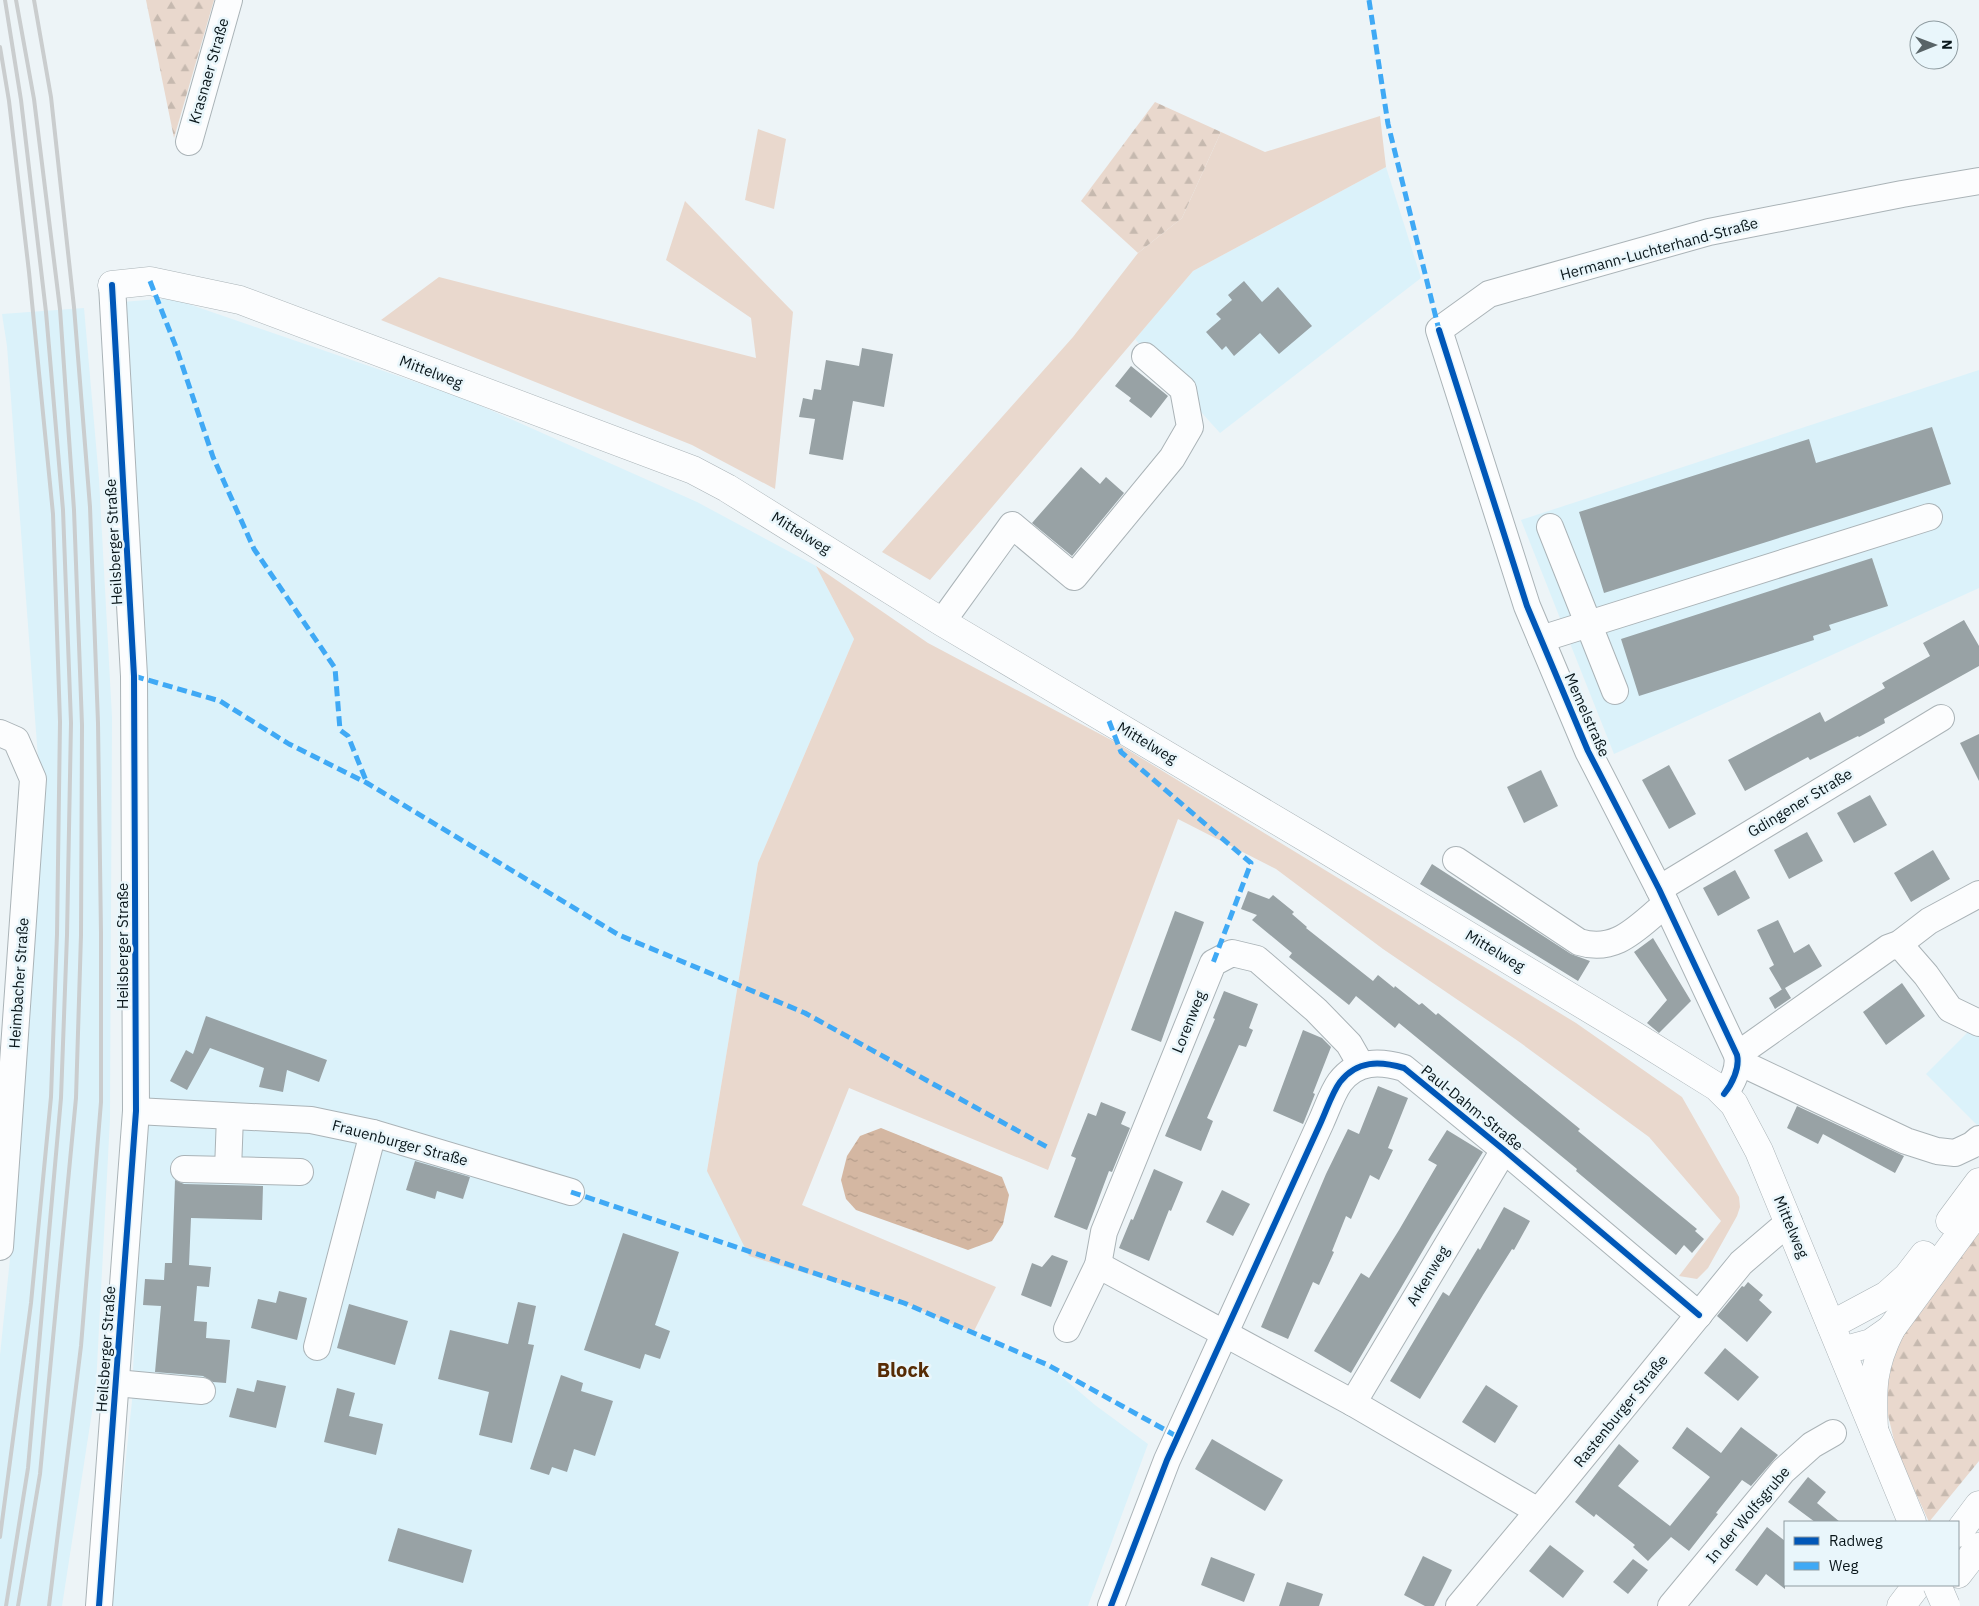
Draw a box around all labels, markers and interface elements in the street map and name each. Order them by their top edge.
street label: Krasnaer Straße [184,16,233,126]
north arrow [1909,20,1959,70]
text: N [1938,40,1956,50]
street label: Hermann-Luchterhand-Straße [1558,213,1760,284]
street label: Mittelweg [397,351,466,392]
street label: Heilsberger Straße [101,478,126,606]
street label: Mittelweg [768,507,834,558]
street label: Memelstraße [1561,670,1614,760]
street label: Mittelweg [1114,717,1181,768]
street label: Gdingener Straße [1744,764,1855,841]
street label: Heilsberger Straße [113,883,132,1009]
street label: Heimbacher Straße [4,917,33,1049]
street label: Mittelweg [1462,925,1529,976]
street label: Lorenweg [1167,988,1210,1056]
street label: Paul-Dahm-Straße [1417,1061,1527,1155]
street label: Frauenburger Straße [330,1115,470,1170]
street label: Mittelweg [1770,1193,1813,1261]
street label: Arkenweg [1402,1242,1453,1309]
street label: Heilsberger Straße [92,1285,119,1413]
street label: Rastenburger Straße [1569,1351,1672,1471]
district label: Block [877,1356,930,1383]
street label: In der Wolfsgrube [1702,1462,1794,1567]
legend [1784,1521,1959,1586]
text: Radweg [1829,1531,1883,1550]
text: Weg [1829,1556,1858,1575]

